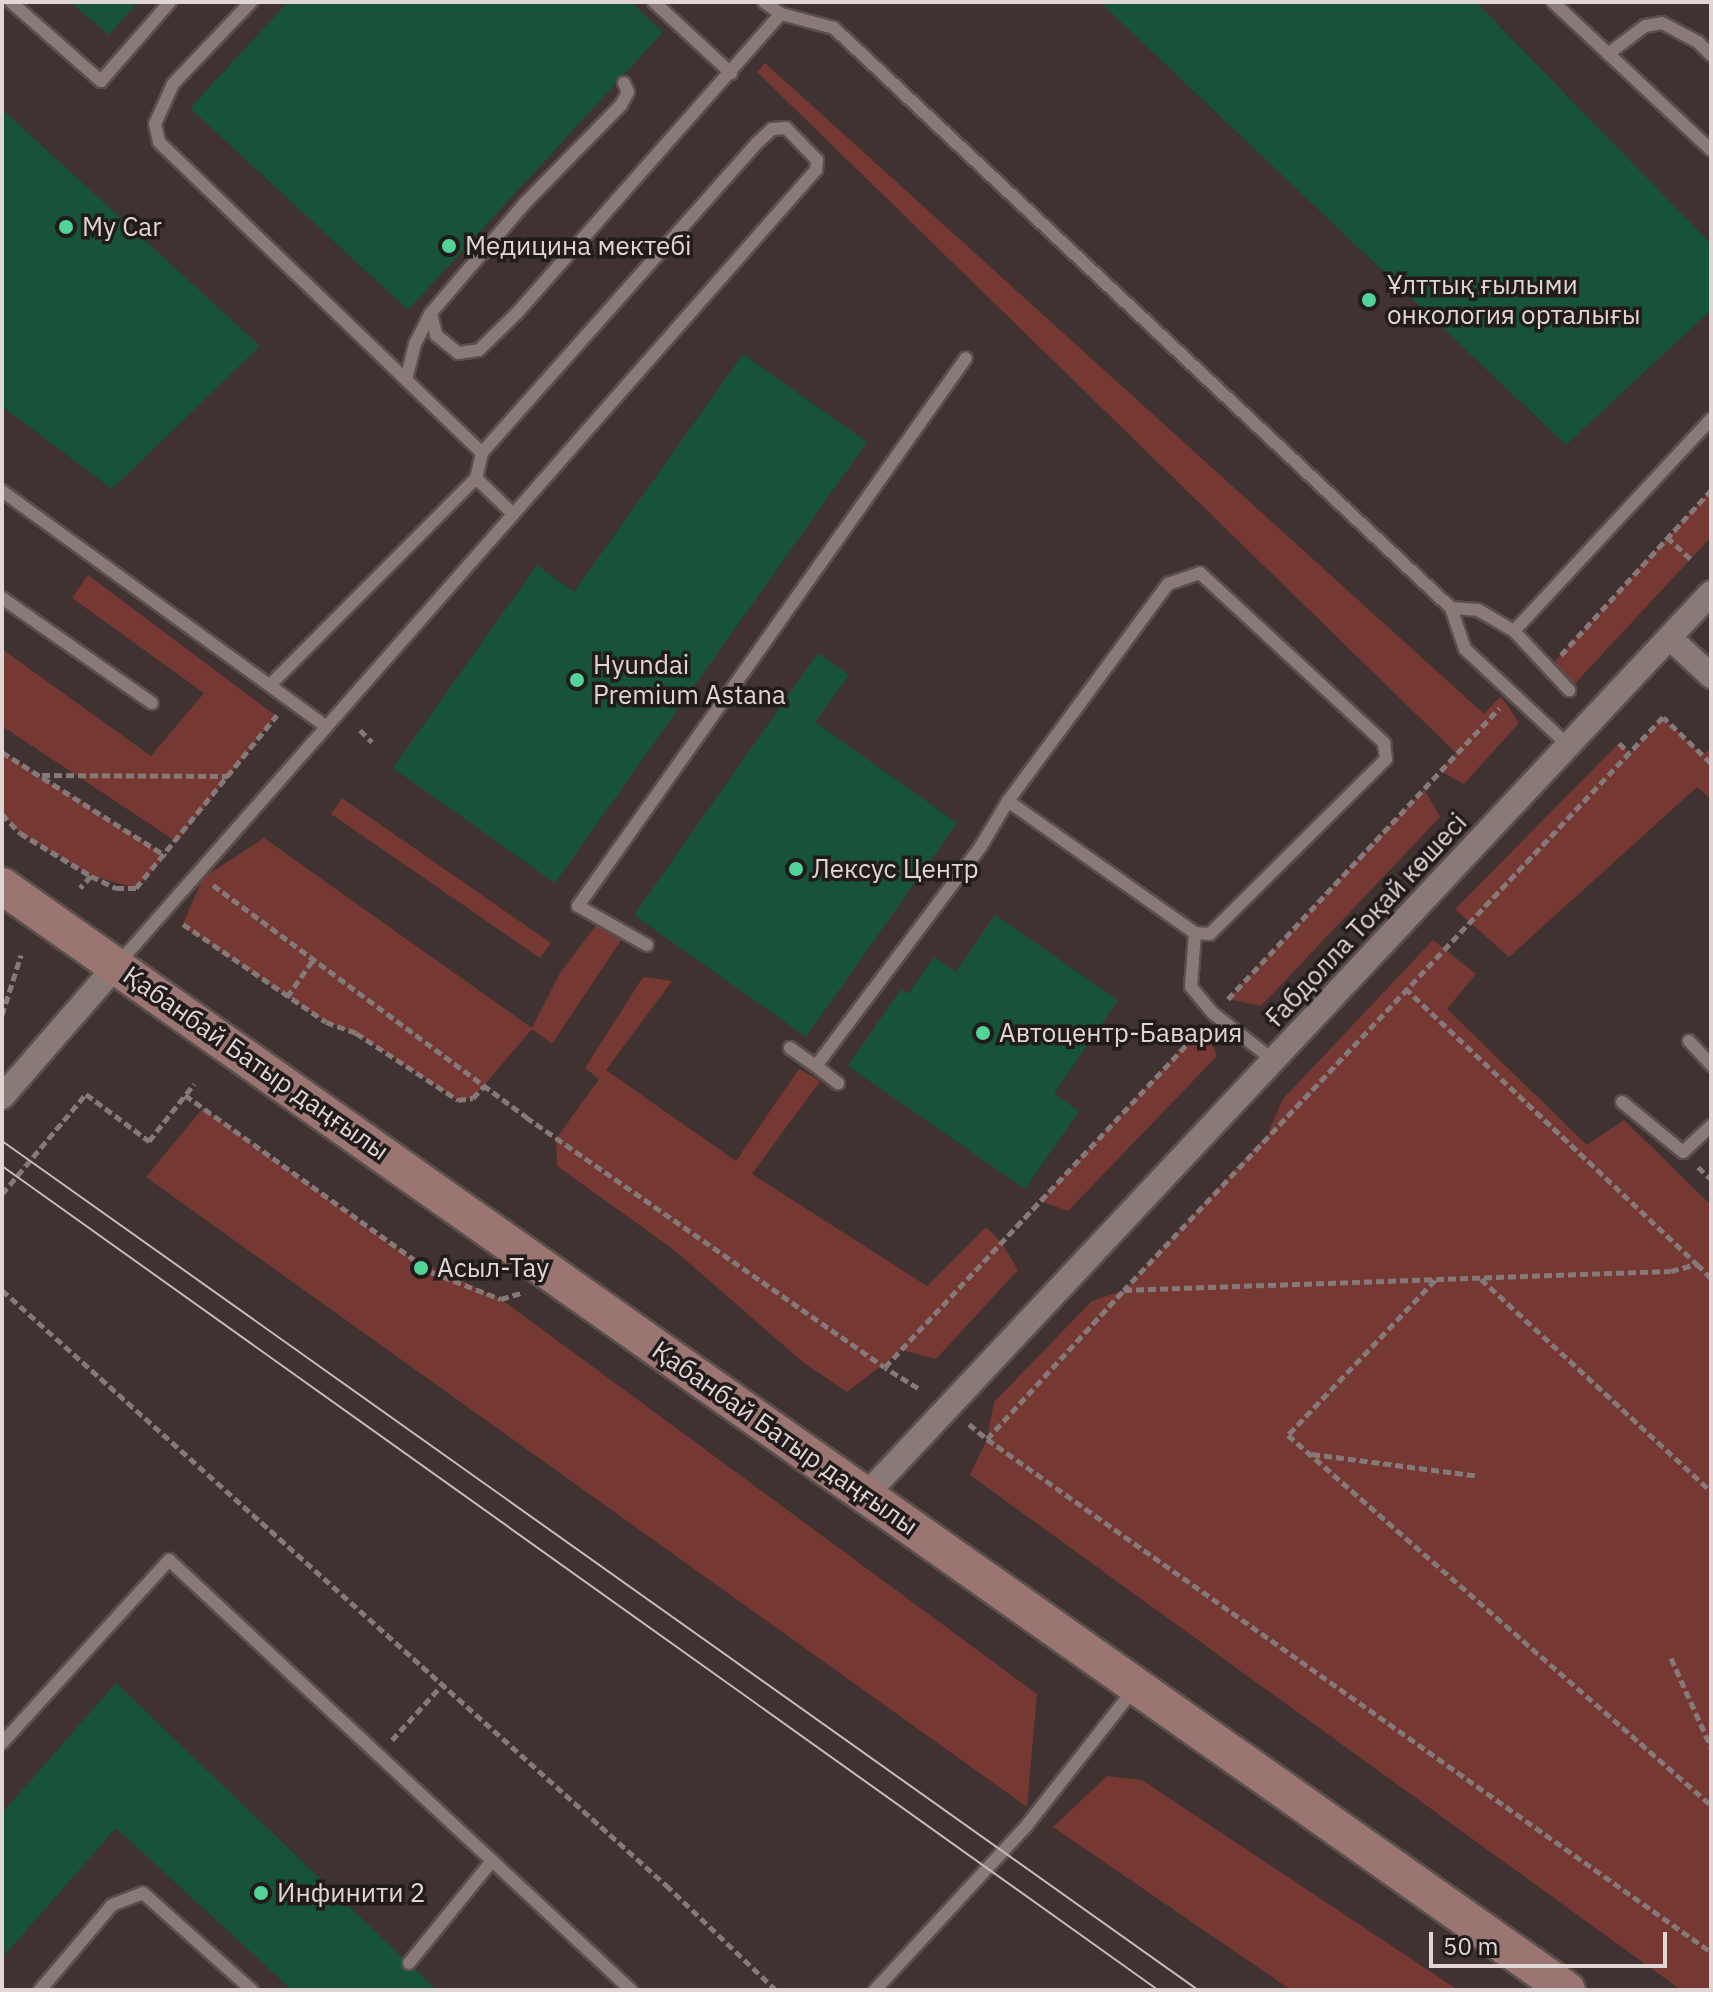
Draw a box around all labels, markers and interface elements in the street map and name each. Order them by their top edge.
place label: My Car [82,211,162,243]
marker: My Car [57,218,75,236]
place label: Медицина мектебі [465,230,692,262]
marker: Медицина мектебі [440,237,458,255]
place label: Ұлттық ғылыми онкология орталығы [1387,269,1641,330]
marker: Ұлттық ғылыми онкология орталығы [1358,289,1380,311]
place label: Hyundai Premium Astana [593,649,786,710]
marker: Hyundai Premium Astana [568,671,586,689]
street label: Ғабдолла Тоқай көшесі [1259,807,1473,1033]
place label: Лексус Центр [812,853,979,885]
marker: Лексус Центр [787,860,805,878]
street label: Қабанбай Батыр даңғылы [117,959,395,1167]
place label: Автоцентр-Бавария [999,1017,1242,1049]
marker: Автоцентр-Бавария [974,1024,992,1042]
place label: Асыл-Тау [437,1252,549,1284]
marker: Асыл-Тау [412,1259,430,1277]
street label: Қабанбай Батыр даңғылы [646,1334,924,1542]
place label: Инфинити 2 [277,1877,425,1909]
marker: Инфинити 2 [252,1884,270,1902]
scale bar [1433,1916,1671,1966]
text: 50 m [1443,1930,1498,1962]

